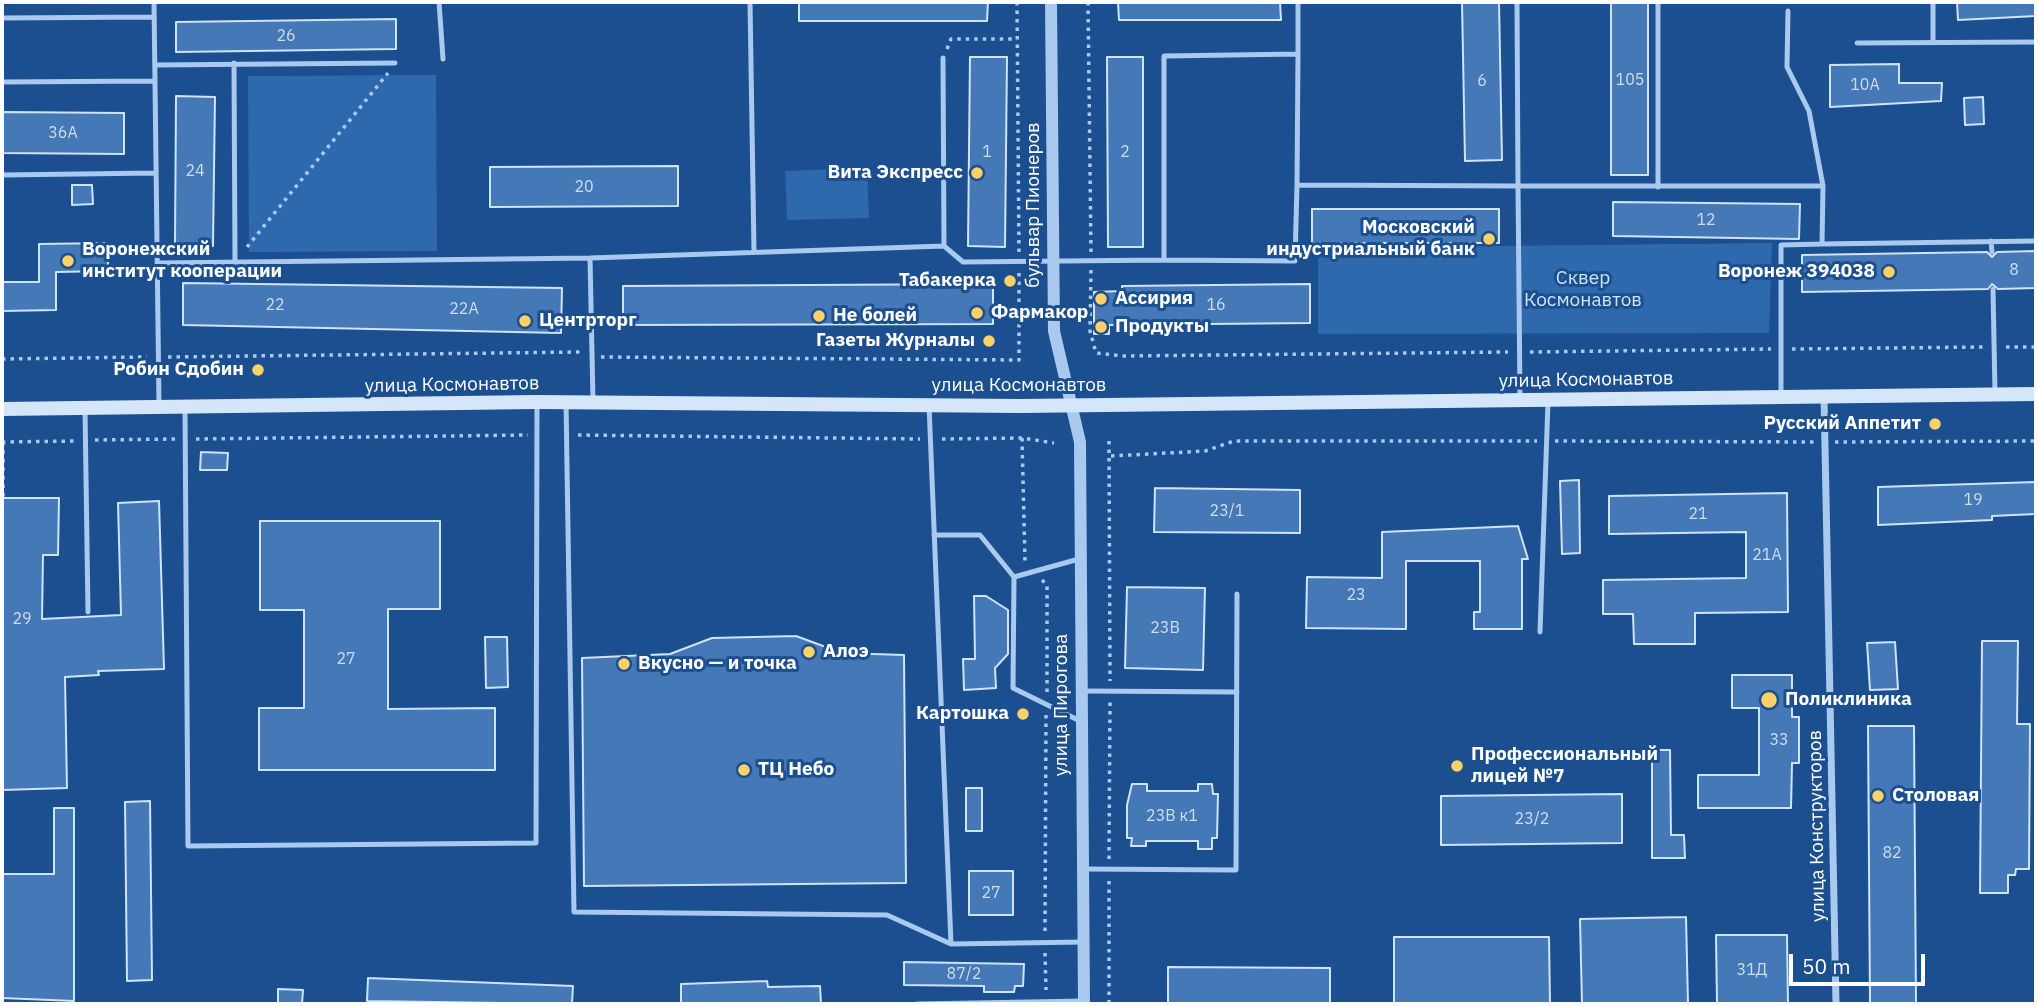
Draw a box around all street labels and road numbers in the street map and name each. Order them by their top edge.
street label: бульвар Пионеров [1023,122,1045,288]
street label: улица Космонавтов [1498,367,1674,393]
street label: улица Космонавтов [364,372,540,398]
street label: улица Космонавтов [932,375,1106,397]
street label: улица Пирогова [1051,634,1073,776]
street label: улица Конструкторов [1804,730,1830,922]

